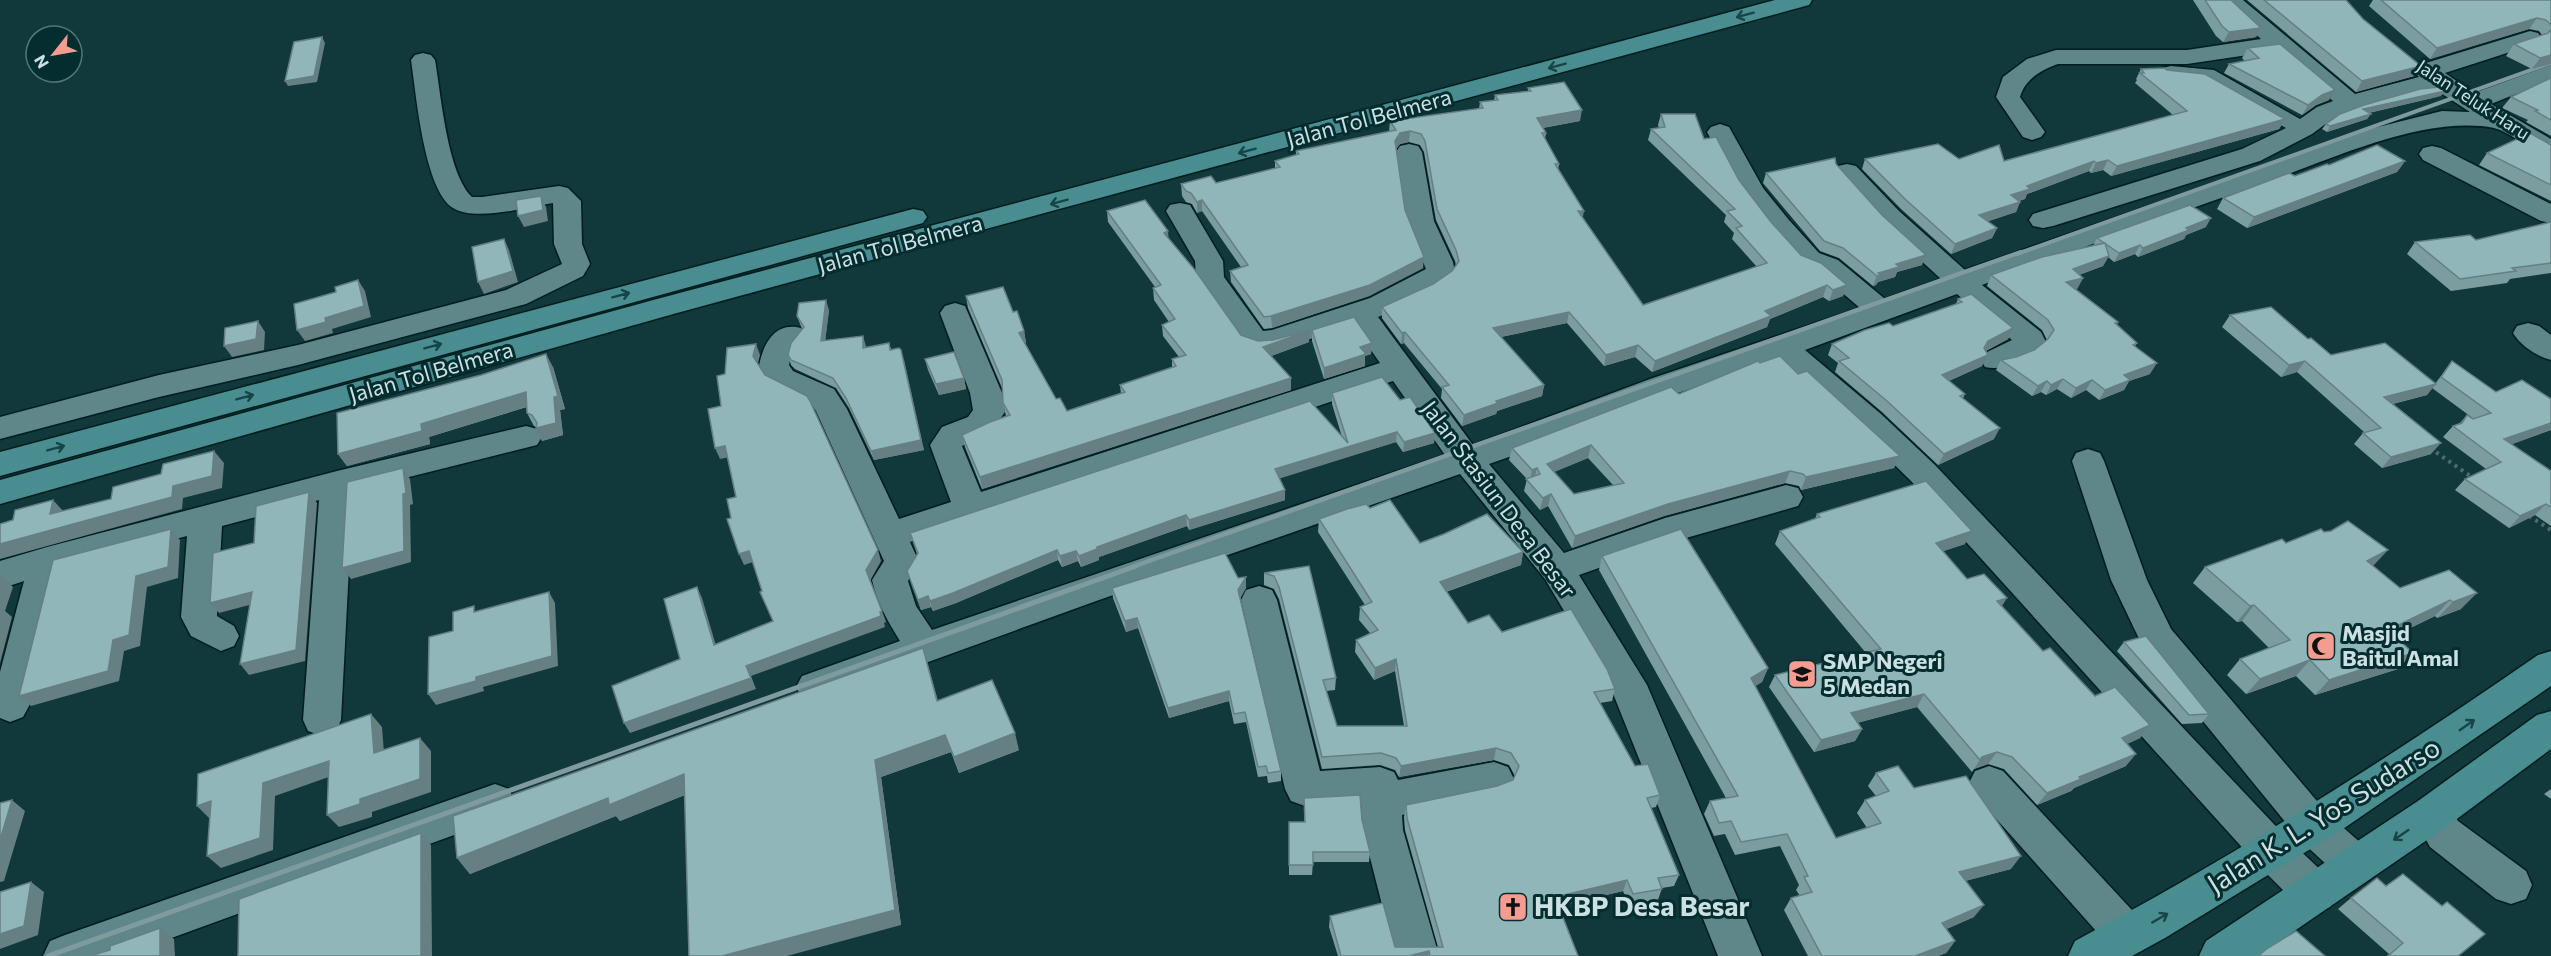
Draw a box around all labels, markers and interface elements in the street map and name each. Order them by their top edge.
one-way arrow [1736,10,1755,21]
north arrow [24,24,84,84]
text: N [29,52,52,72]
street label: Jalan Teluk Haru [2413,55,2534,144]
one-way arrow [1547,61,1566,72]
street label: Jalan Tol Belmera [1284,83,1454,152]
one-way arrow [1238,146,1257,158]
one-way arrow [1049,196,1068,208]
street label: Jalan Tol Belmera [815,209,985,278]
one-way arrow [611,288,630,300]
street label: Jalan Tol Belmera [346,335,516,408]
one-way arrow [423,340,442,351]
one-way arrow [235,391,254,402]
street label: Jalan Stasiun Desa Besar [1417,395,1582,603]
one-way arrow [47,442,66,453]
place label: Masjid Baitul Amal [2342,619,2459,671]
mosque icon: Masjid Baitul Amal [2305,630,2337,662]
place label: SMP Negeri 5 Medan [1823,647,1943,699]
school or university icon: SMP Negeri 5 Medan [1786,658,1818,690]
one-way arrow [2459,719,2475,731]
street label: Jalan K. L. Yos Sudarso [2201,730,2446,900]
one-way arrow [2394,829,2410,841]
place label: HKBP Desa Besar [1534,889,1750,922]
church icon: HKBP Desa Besar [1497,891,1529,923]
one-way arrow [2151,911,2168,923]

